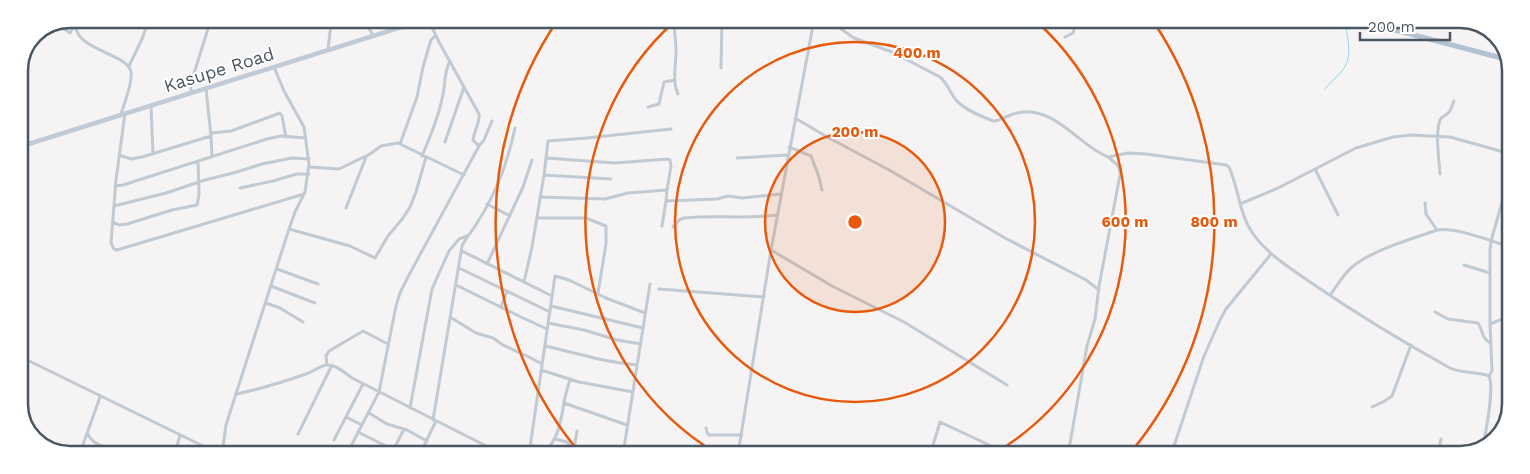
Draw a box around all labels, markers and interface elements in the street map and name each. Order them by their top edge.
scale bar [1360,10,1450,42]
text: 200 m [1368,18,1415,36]
street label: Kasupe Road [161,43,276,96]
text: 400 m [893,44,941,62]
text: 200 m [832,123,878,141]
centre of rings [846,213,864,231]
text: 600 m [1102,213,1148,231]
text: 800 m [1190,213,1238,231]

